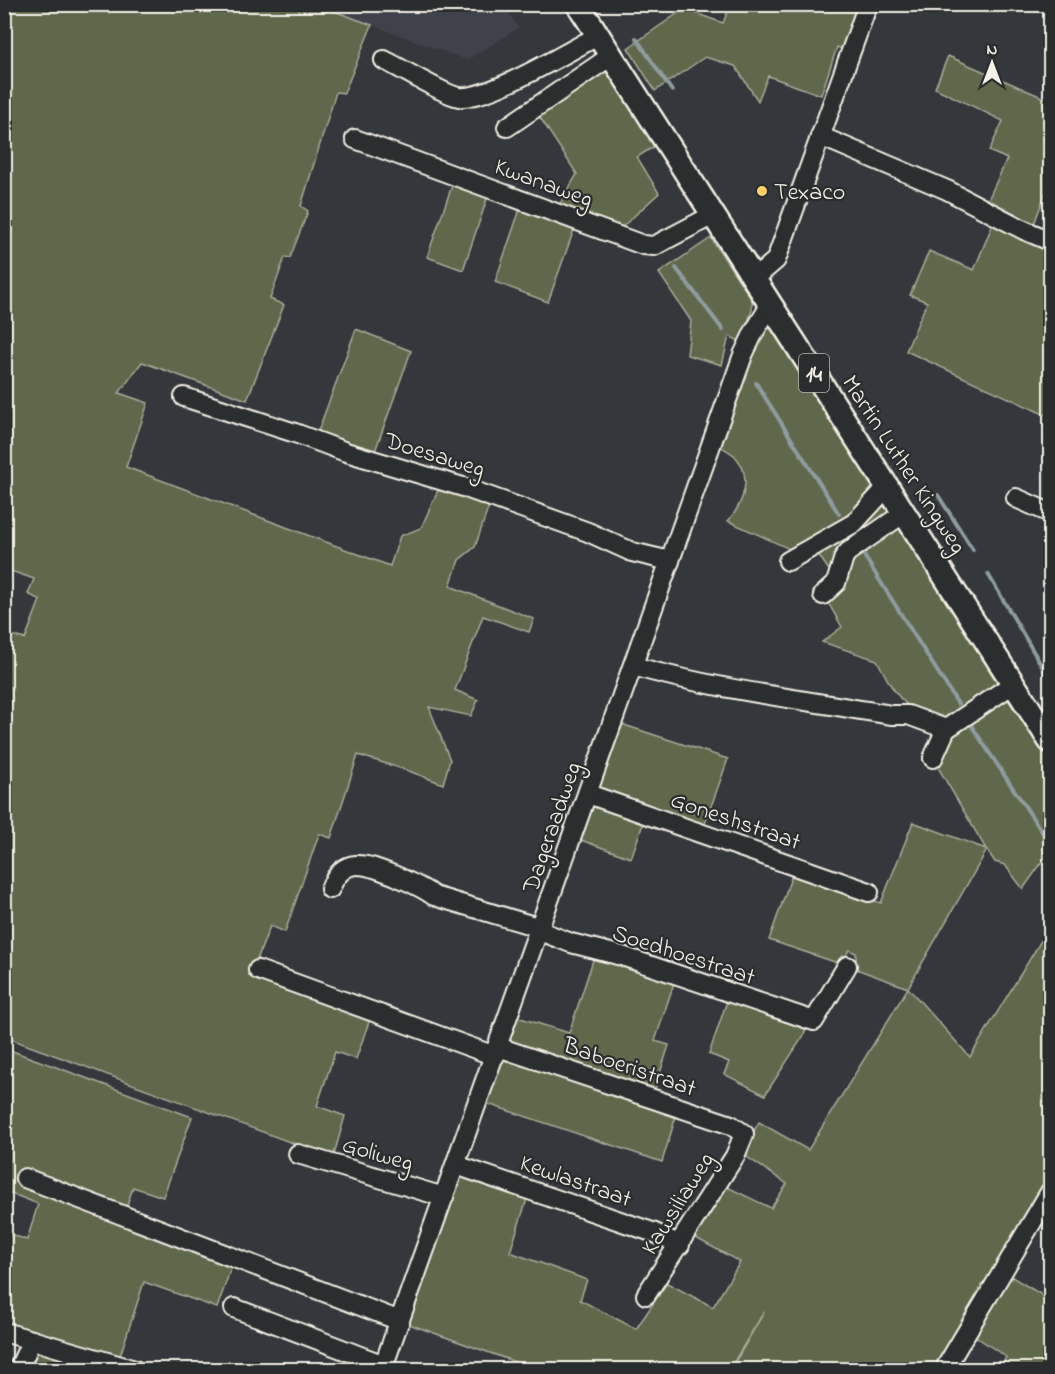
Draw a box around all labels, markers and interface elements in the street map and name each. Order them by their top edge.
north arrow [962,33,1022,93]
text: N [987,38,998,62]
street label: Kwanaweg [489,150,597,218]
place label: Texaco [774,176,845,211]
marker: Texaco [755,184,769,198]
road number: 14 [799,354,829,392]
street label: Martin Luther Kingweg [832,369,974,562]
street label: Doesaweg [379,424,489,488]
street label: Dageraadweg [514,758,592,899]
street label: Goneshstraat [665,784,805,861]
street label: Soedhoestraat [607,917,759,996]
street label: Baboeristraat [557,1029,700,1107]
street label: Goliweg [338,1129,417,1182]
street label: Kawsiliaweg [634,1146,725,1263]
street label: Kewlastraat [514,1147,636,1218]

